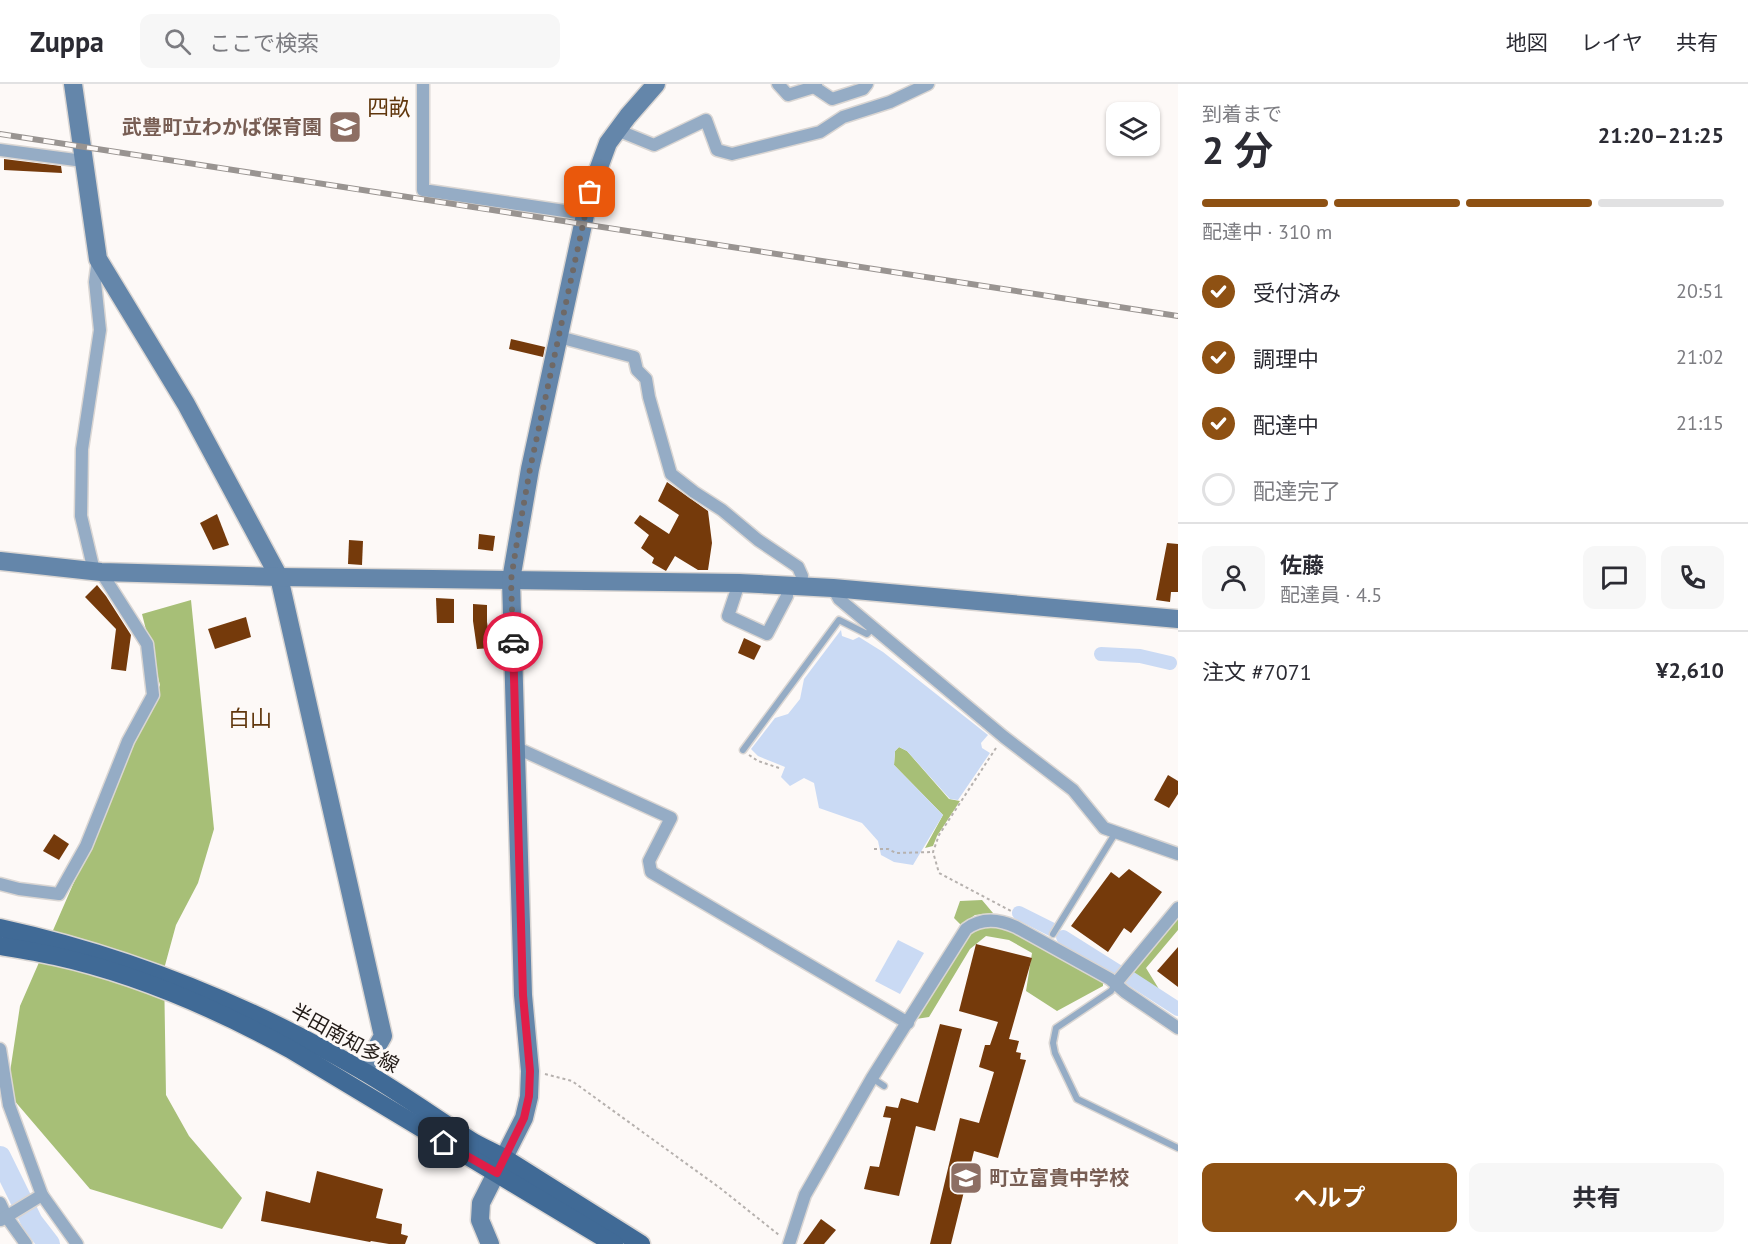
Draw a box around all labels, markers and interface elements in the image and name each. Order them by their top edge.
search box [140,14,560,68]
text: Zuppa [30,23,104,60]
icon: search [161,25,194,58]
text: ここで検索 [209,29,319,57]
text: 地図 [1506,29,1548,56]
text: レイヤ [1581,29,1643,56]
text: 共有 [1676,29,1718,56]
district label: 四畝 [367,93,411,121]
text: 到着まで [1202,101,1282,127]
map controls [1106,102,1160,156]
button: layers [1106,102,1160,156]
school or university icon: 武豊町立わかば保育園 [327,109,363,145]
place label: 武豊町立わかば保育園 [122,114,322,140]
text: 21:20–21:25 [1598,121,1724,149]
text: 2 分 [1202,124,1273,175]
pin [564,166,615,217]
icon: bag [573,175,606,208]
text: 配達中 · 310 m [1202,219,1332,245]
icon: check [1202,275,1235,308]
text: 20:51 [1676,278,1724,304]
text: 受付済み [1253,279,1341,307]
icon: check [1202,341,1235,374]
text: 21:02 [1676,344,1724,370]
text: 調理中 [1253,345,1319,373]
icon: check [1202,407,1235,440]
text: 21:15 [1676,410,1724,436]
text: 配達中 [1253,411,1319,439]
text: 配達完了 [1253,477,1341,505]
button: person [1202,546,1265,609]
button: chat [1583,546,1646,609]
button: phone [1661,546,1724,609]
text: 佐藤 [1280,551,1324,579]
text: 配達員 · 4.5 [1280,582,1382,608]
courier [483,612,543,672]
icon: car [497,626,530,659]
text: ¥2,610 [1656,656,1724,684]
text: 注文 #7071 [1202,658,1312,686]
district label: 白山 [228,704,272,732]
street label: 半田南知多線 [286,998,404,1078]
pin [418,1117,469,1168]
icon: home [427,1126,460,1159]
school or university icon: 町立富貴中学校 [948,1160,984,1196]
button: ヘルプ [1202,1163,1457,1232]
button: 共有 [1469,1163,1724,1232]
place label: 町立富貴中学校 [989,1165,1129,1191]

